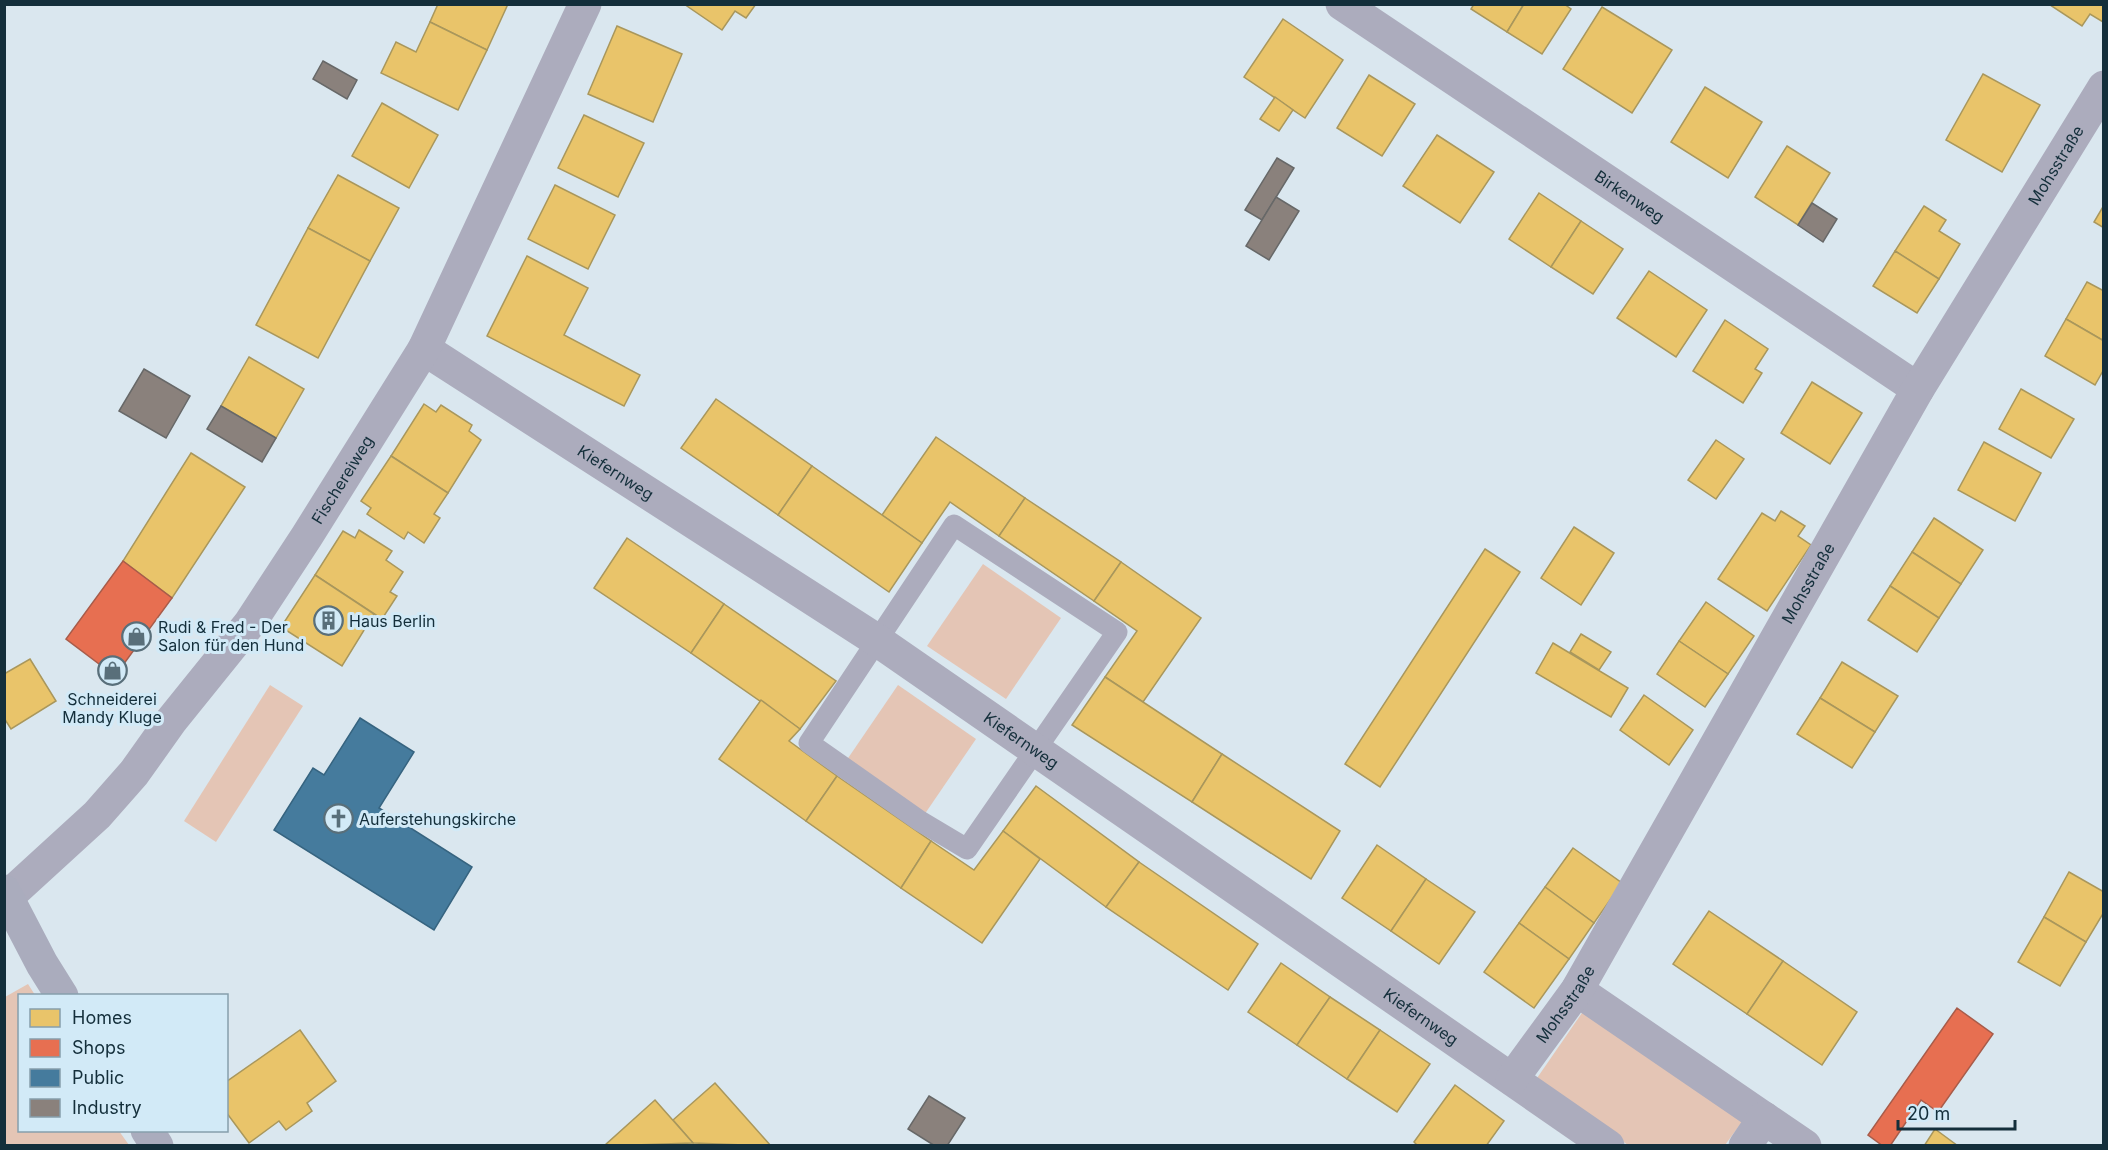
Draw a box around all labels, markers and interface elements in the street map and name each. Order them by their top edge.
street label: Mohsstraße [2024,122,2088,209]
street label: Birkenweg [1591,166,1668,227]
street label: Fischereiweg [307,432,377,528]
street label: Kiefernweg [574,440,658,504]
street label: Mohsstraße [1777,539,1839,627]
building icon: Haus Berlin [312,605,344,637]
place label: Haus Berlin [349,611,436,631]
place label: Rudi & Fred - Der Salon für den Hund [158,617,304,655]
shop icon: Rudi & Fred - Der Salon für den Hund [121,620,153,652]
shop icon: Schneiderei Mandy Kluge [96,655,128,687]
place label: Schneiderei Mandy Kluge [62,689,162,727]
street label: Kiefernweg [980,707,1063,773]
church icon: Auferstehungskirche [322,803,354,835]
place label: Auferstehungskirche [359,809,516,829]
street label: Mohsstraße [1532,962,1599,1047]
street label: Kiefernweg [1380,984,1462,1049]
legend [18,994,228,1132]
text: Homes [72,1007,132,1028]
text: Shops [72,1037,126,1058]
text: Public [72,1067,124,1088]
scale bar [1898,1093,2015,1131]
text: Industry [72,1097,142,1118]
text: 20 m [1907,1103,1950,1124]

